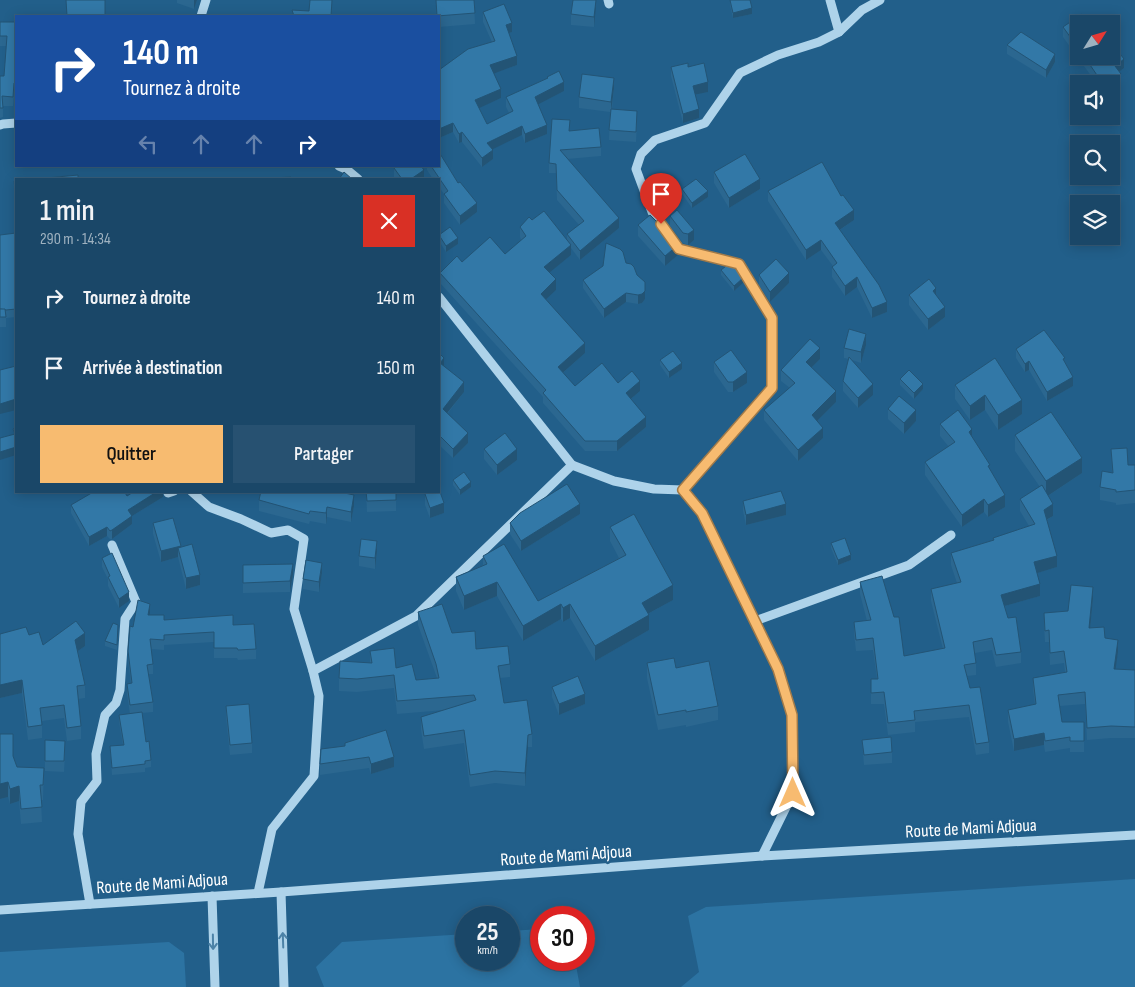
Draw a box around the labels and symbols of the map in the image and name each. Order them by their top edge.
north arrow [1070,15,1120,65]
pin [640,173,682,224]
position arrow [766,766,818,818]
street label: Route de Mami Adjoua [905,815,1037,842]
street label: Route de Mami Adjoua [500,840,632,871]
street label: Route de Mami Adjoua [96,868,228,899]
speed limit sign: 30 [530,906,595,971]
one-way arrow [278,932,287,948]
one-way arrow [209,933,218,949]

